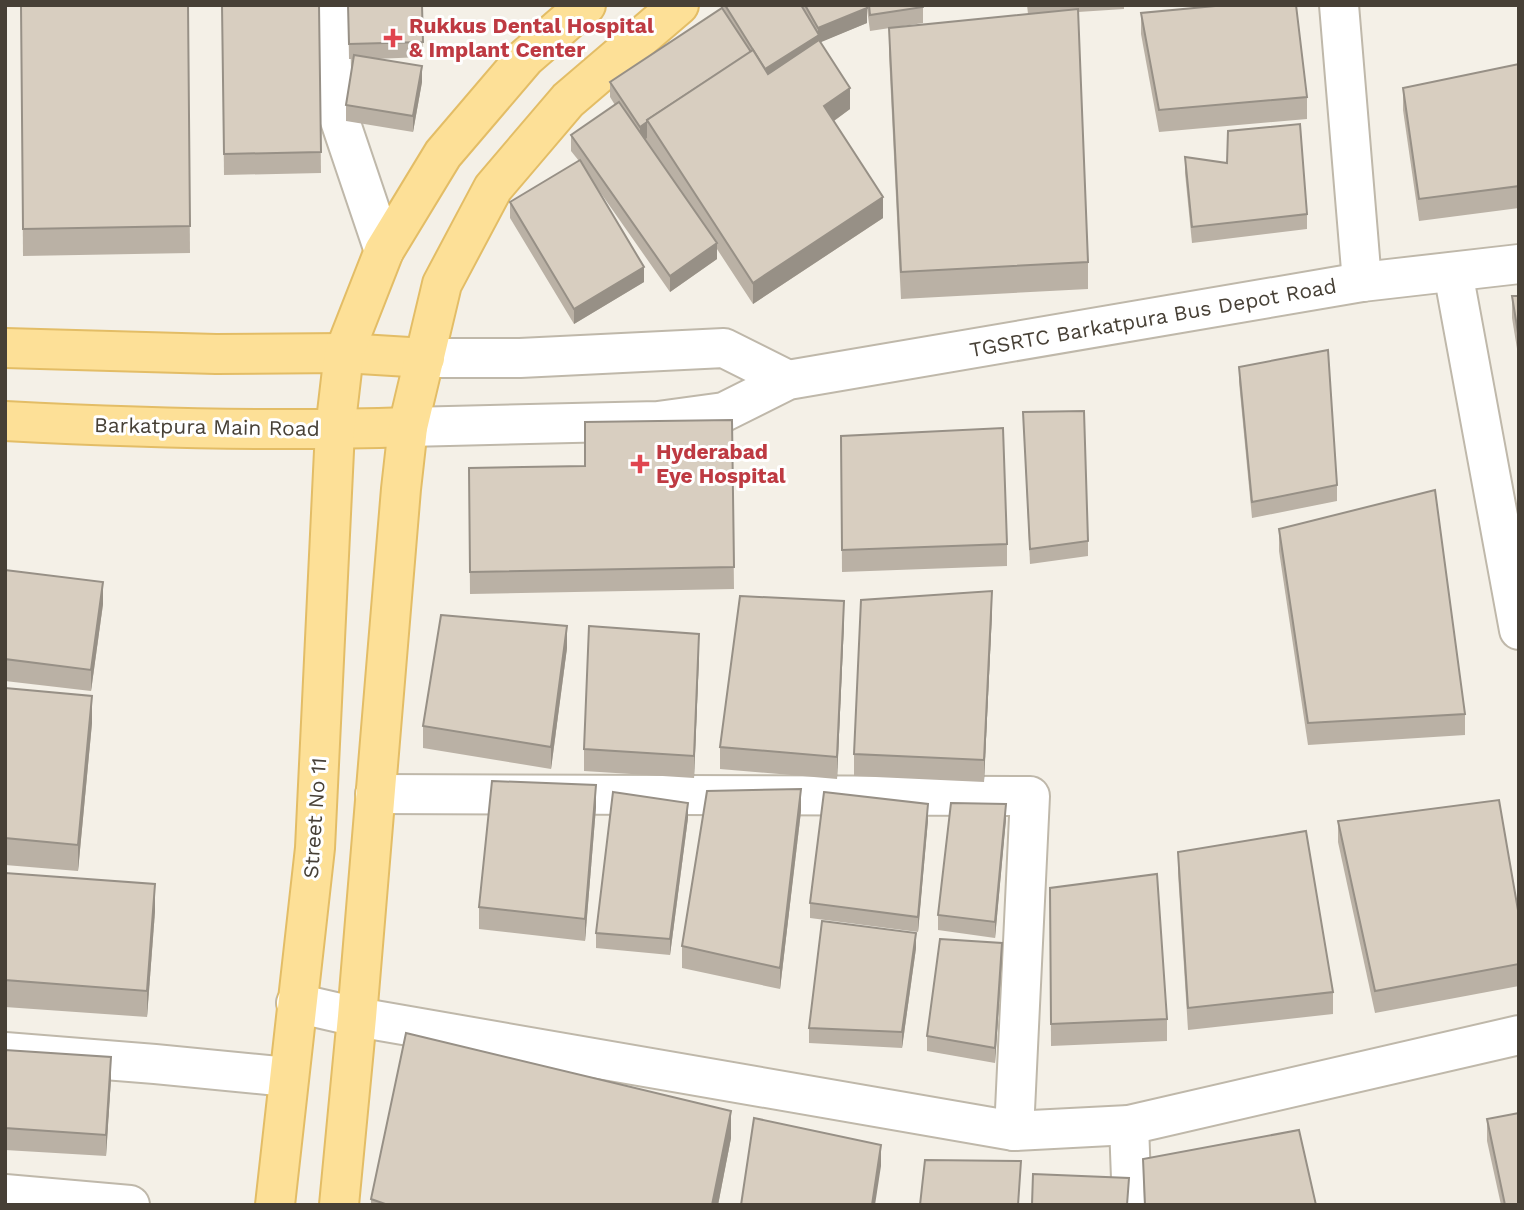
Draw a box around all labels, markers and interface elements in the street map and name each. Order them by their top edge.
place label: Rukkus Dental Hospital & Implant Center [409,13,654,62]
marker: Rukkus Dental Hospital & Implant Center [383,28,403,48]
street label: TGSRTC Barkatpura Bus Depot Road [967,273,1338,362]
street label: Barkatpura Main Road [94,412,320,441]
place label: Hyderabad Eye Hospital [656,439,786,488]
marker: Hyderabad Eye Hospital [630,454,650,474]
street label: Street No 11 [298,757,331,879]

